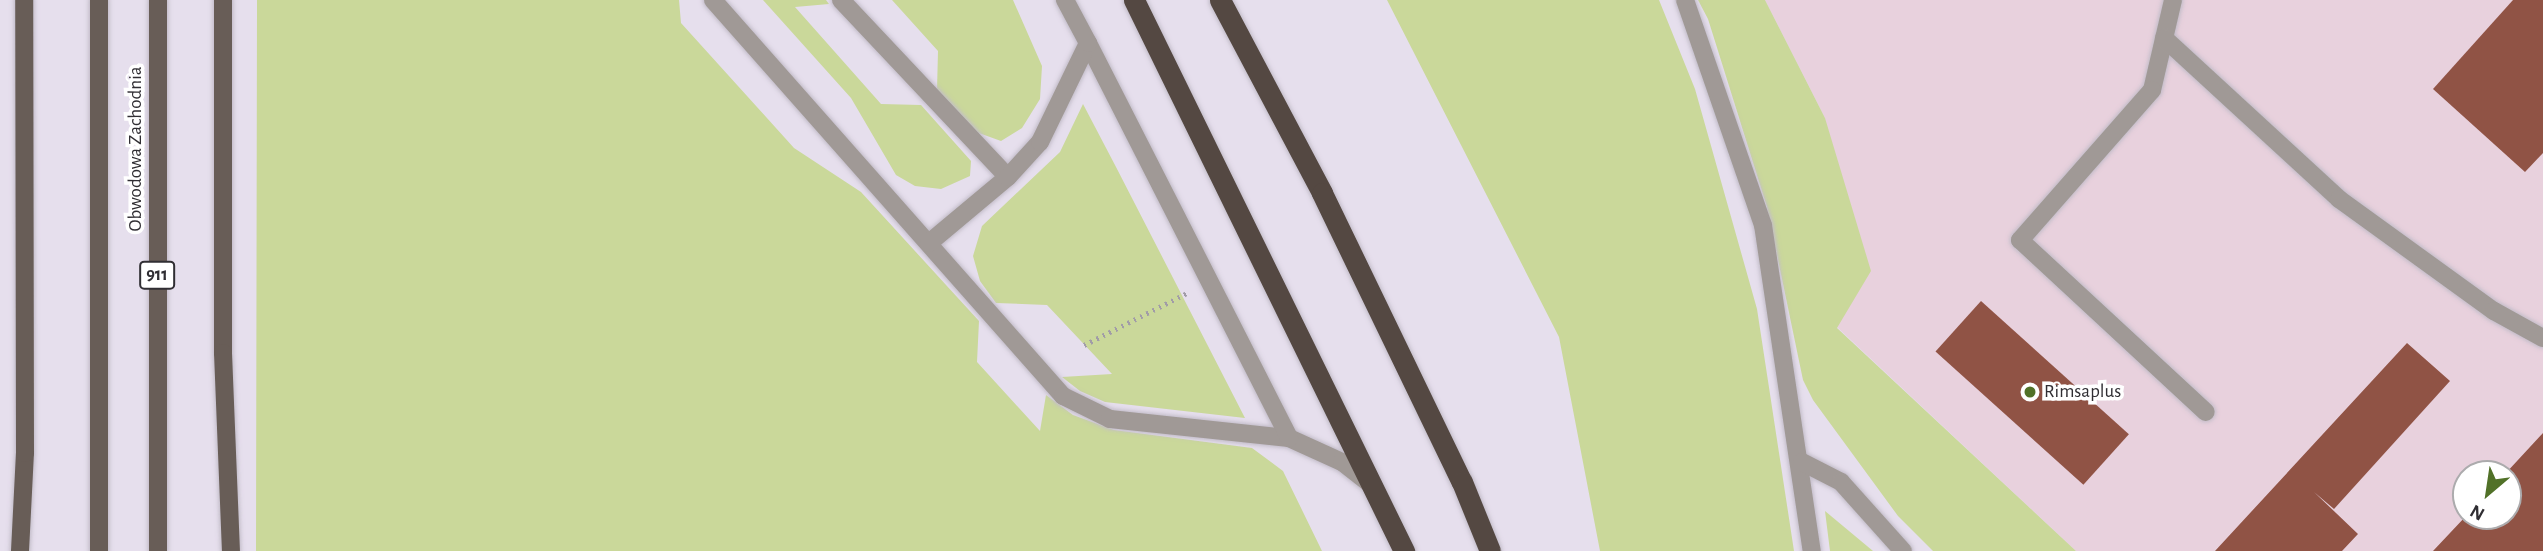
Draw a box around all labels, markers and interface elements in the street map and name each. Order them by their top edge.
street label: Obwodowa Zachodnia [125,66,147,232]
road number: 911 [138,260,176,290]
place label: Rimsaplus [2044,381,2121,403]
marker: Rimsaplus [2022,384,2038,400]
north arrow [2452,460,2522,530]
text: N [2467,501,2488,524]

